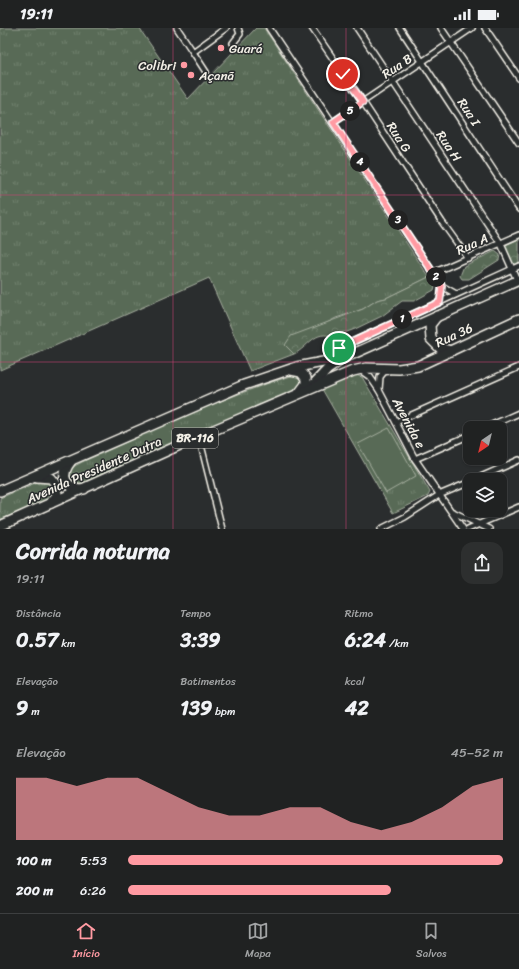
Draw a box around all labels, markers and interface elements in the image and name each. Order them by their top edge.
text: 19:11 [20,1,53,27]
place label: Guará [229,37,263,60]
marker: Guará [216,43,226,53]
street label: Rua B [377,47,417,85]
place label: Colibri [138,54,176,77]
pin [326,57,360,91]
marker: Colibri [179,60,189,70]
icon: check [332,63,354,85]
place label: Açanã [198,64,235,87]
marker: Açanã [186,70,196,80]
street label: Rua I [451,93,487,132]
pin: 5 [340,101,360,121]
text: 5 [347,101,353,120]
street label: Rua G [380,117,418,157]
street label: Rua H [430,125,468,167]
pin: 4 [350,152,370,172]
text: 4 [357,152,363,171]
pin: 3 [388,210,408,230]
text: 3 [395,210,401,229]
street label: Rua A [452,227,492,261]
pin: 2 [426,267,446,287]
text: 2 [433,267,439,286]
pin: 1 [392,309,412,329]
text: 1 [400,309,404,328]
street label: Rua 36 [431,316,477,354]
pin [322,331,356,365]
icon: arrive [328,337,350,359]
street label: Avenida e [385,392,432,453]
north arrow [463,421,507,465]
map controls [463,421,507,517]
road number: BR-116 [172,428,218,448]
street label: Avenida Presidente Dutra [22,430,166,511]
button: layers [463,473,507,517]
text: Corrida noturna [16,532,170,571]
button: share [461,542,503,584]
text: 19:11 [16,567,45,590]
text: Distância [16,604,61,623]
text: Tempo [180,604,211,623]
text: Ritmo [345,604,373,623]
text: 0.57 [16,623,58,658]
text: 3:39 [180,623,221,658]
text: 6:24 [345,623,386,658]
text: km [58,634,75,653]
text: /km [386,634,409,653]
text: Elevação [16,672,58,691]
text: Batimentos [180,672,236,691]
text: kcal [345,672,365,691]
text: 9 [16,691,28,726]
text: 139 [180,691,212,726]
text: 42 [345,691,369,726]
text: m [28,702,40,721]
text: bpm [212,702,235,721]
text: Elevação [16,741,66,764]
text: 45–52 m [451,741,503,764]
text: 100 m [16,849,51,872]
text: 5:53 [80,849,107,872]
text: 200 m [16,879,53,902]
text: 6:26 [80,879,106,902]
tab: Início [72,920,100,963]
tab: Mapa [245,920,271,963]
tab: Salvos [416,920,447,963]

